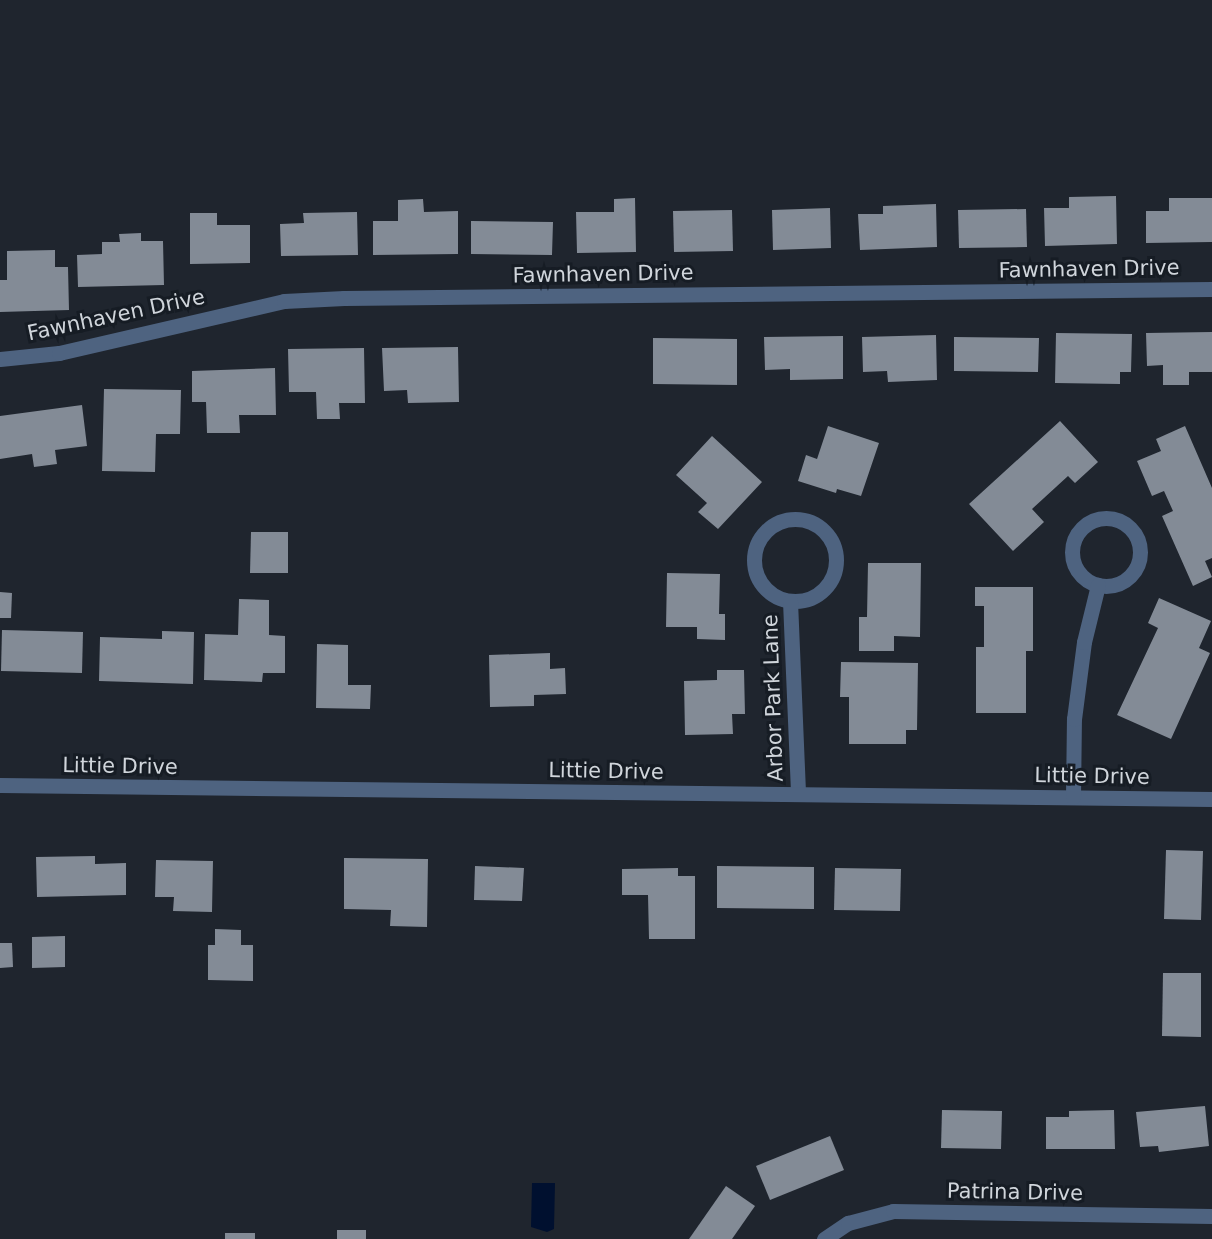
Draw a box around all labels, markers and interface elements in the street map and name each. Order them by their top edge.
street label: Fawnhaven Drive [998,255,1180,283]
street label: Fawnhaven Drive [512,260,694,288]
street label: Fawnhaven Drive [25,284,207,346]
street label: Arbor Park Lane [757,614,789,782]
street label: Littie Drive [62,752,178,780]
street label: Littie Drive [548,757,664,785]
street label: Littie Drive [1034,762,1150,790]
street label: Patrina Drive [947,1178,1083,1206]

